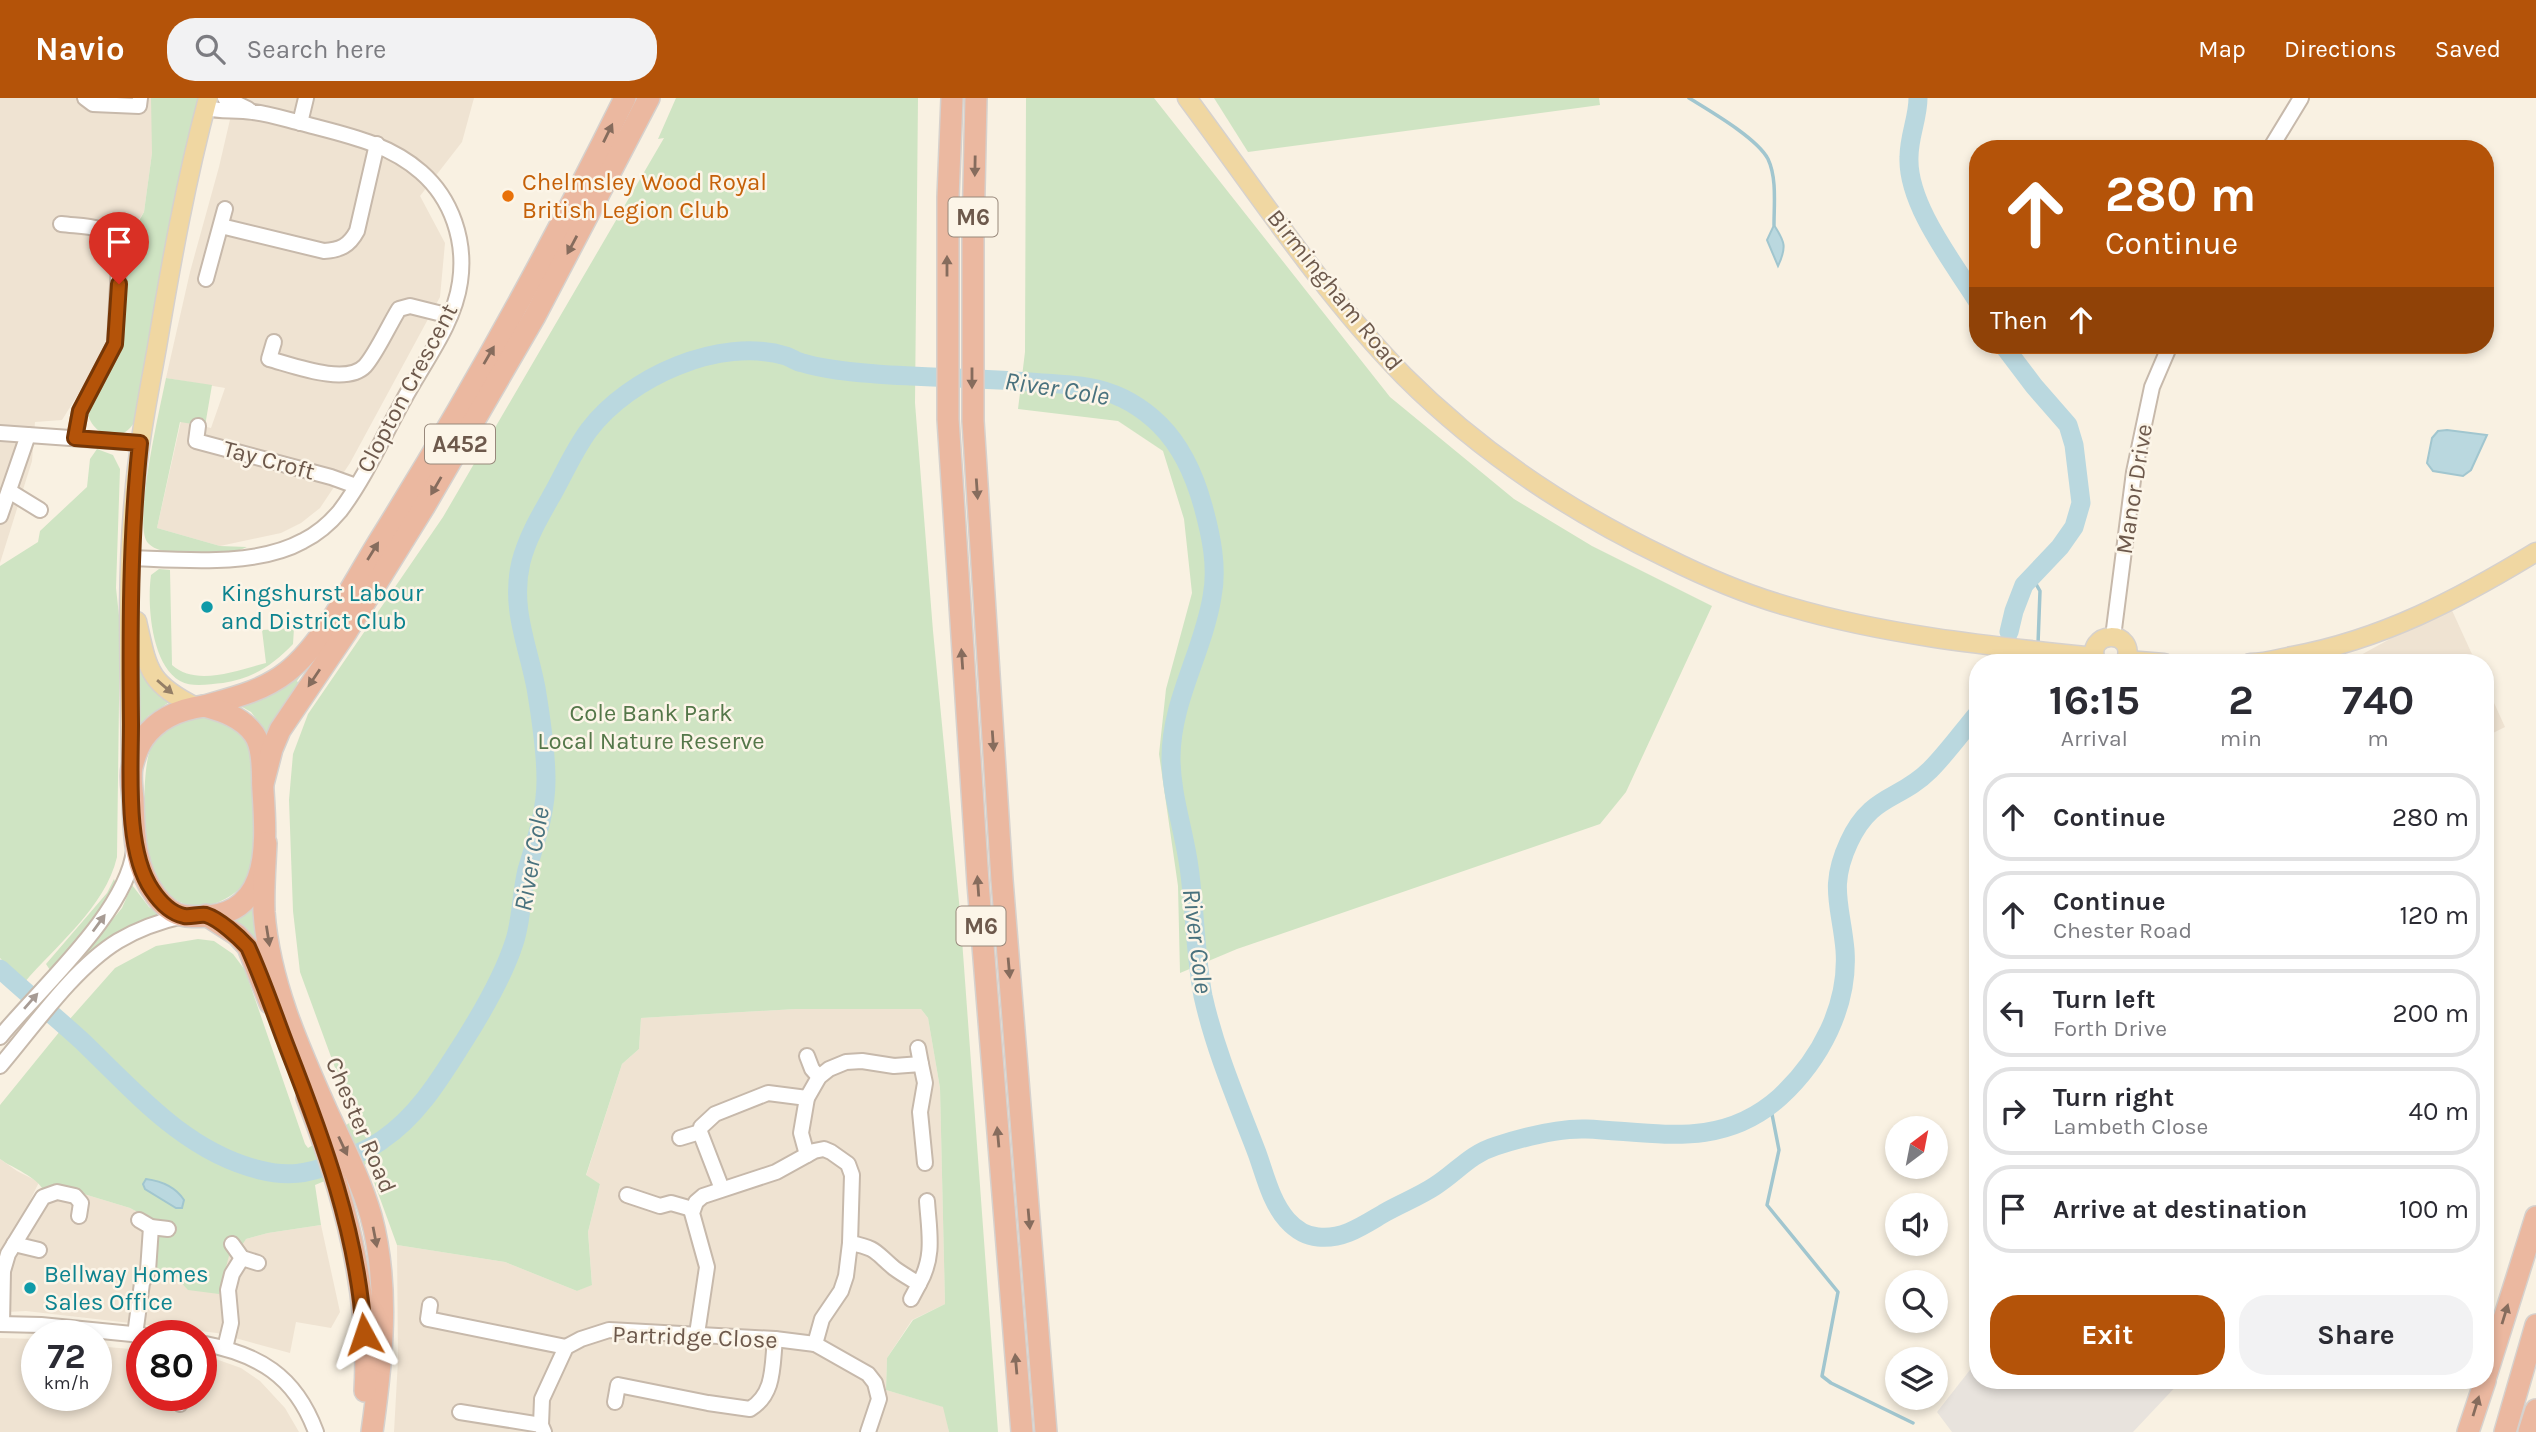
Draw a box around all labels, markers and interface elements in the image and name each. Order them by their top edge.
search box [167,18,657,81]
text: Navio [35,30,125,68]
icon: search [191,30,229,68]
text: Search here [247,34,386,65]
text: Map [2198,35,2246,63]
text: Directions [2284,35,2397,63]
text: Saved [2435,35,2501,63]
one-way arrow [602,123,613,143]
one-way arrow [969,155,980,177]
text: 280 m [2105,166,2256,223]
place label: Chelmsley Wood Royal British Legion Club [522,168,767,224]
icon: ahead [1990,168,2081,259]
marker: Chelmsley Wood Royal British Legion Club [500,188,516,204]
road number: M6 [948,198,998,236]
street label: Birmingham Road [1261,204,1409,376]
pin [89,212,149,284]
icon: arrive [100,223,138,261]
text: Continue [2105,225,2238,262]
one-way arrow [566,235,578,255]
one-way arrow [941,255,953,277]
street label: Clopton Crescent [351,299,463,477]
icon: ahead [2062,301,2100,339]
text: Then [1990,305,2048,336]
one-way arrow [483,346,495,365]
water label: River Cole [1002,365,1111,412]
one-way arrow [967,368,978,390]
street label: Manor Drive [2110,422,2158,556]
road number: A452 [425,424,495,464]
street label: Tay Croft [220,434,318,486]
one-way arrow [430,476,442,496]
one-way arrow [972,479,983,501]
one-way arrow [367,541,380,560]
place label: Kingshurst Labour and District Club [221,579,424,635]
marker: Kingshurst Labour and District Club [199,599,215,615]
one-way arrow [956,648,967,670]
one-way arrow [308,668,321,688]
text: 16:15 [2049,675,2140,725]
text: 2 [2228,675,2254,725]
text: 740 [2342,675,2414,725]
one-way arrow [156,679,173,694]
park label: Cole Bank Park Local Nature Reserve [537,699,765,755]
text: Arrival [2061,725,2128,752]
text: min [2220,725,2262,752]
text: m [2367,725,2389,752]
one-way arrow [988,730,999,752]
icon: ahead [1994,798,2032,836]
text: Continue [2053,802,2165,833]
text: 280 m [2392,802,2469,833]
water label: River Cole [507,805,556,914]
one-way arrow [972,875,983,897]
text: Continue [2053,886,2165,917]
water label: River Cole [1176,887,1219,995]
icon: ahead [1994,896,2032,934]
text: 120 m [2399,900,2469,931]
road number: M6 [956,906,1006,946]
one-way arrow [92,914,106,932]
text: Chester Road [2053,917,2192,944]
one-way arrow [263,925,274,947]
one-way arrow [1004,957,1015,979]
text: Turn left [2053,984,2155,1015]
one-way arrow [22,993,38,1010]
icon: left [1994,994,2032,1032]
text: 200 m [2393,998,2469,1029]
text: Forth Drive [2053,1015,2167,1042]
street label: Chester Road [320,1053,402,1197]
text: Turn right [2053,1082,2174,1113]
icon: right [1994,1092,2032,1130]
text: 40 m [2409,1096,2469,1127]
text: Lambeth Close [2053,1113,2208,1140]
north arrow [1885,1116,1948,1180]
map controls [1885,1116,1948,1410]
one-way arrow [992,1126,1003,1148]
one-way arrow [338,1135,349,1156]
icon: arrive [1994,1190,2032,1228]
button: sound [1885,1193,1948,1256]
text: Arrive at destination [2053,1194,2307,1225]
text: 100 m [2399,1194,2469,1225]
one-way arrow [1024,1208,1035,1230]
one-way arrow [370,1226,381,1248]
place label: Bellway Homes Sales Office [44,1260,209,1316]
button: search [1885,1270,1948,1333]
marker: Bellway Homes Sales Office [22,1280,38,1296]
button: Exit [1990,1295,2225,1375]
button: Share [2239,1295,2473,1375]
position arrow [327,1297,401,1371]
one-way arrow [2501,1303,2511,1324]
speed limit sign: 80 [126,1320,217,1411]
street label: Partridge Close [612,1320,778,1354]
text: 72 [47,1336,86,1377]
button: layers [1885,1347,1948,1410]
one-way arrow [1010,1353,1021,1375]
text: km/h [44,1372,89,1394]
one-way arrow [2472,1396,2482,1417]

